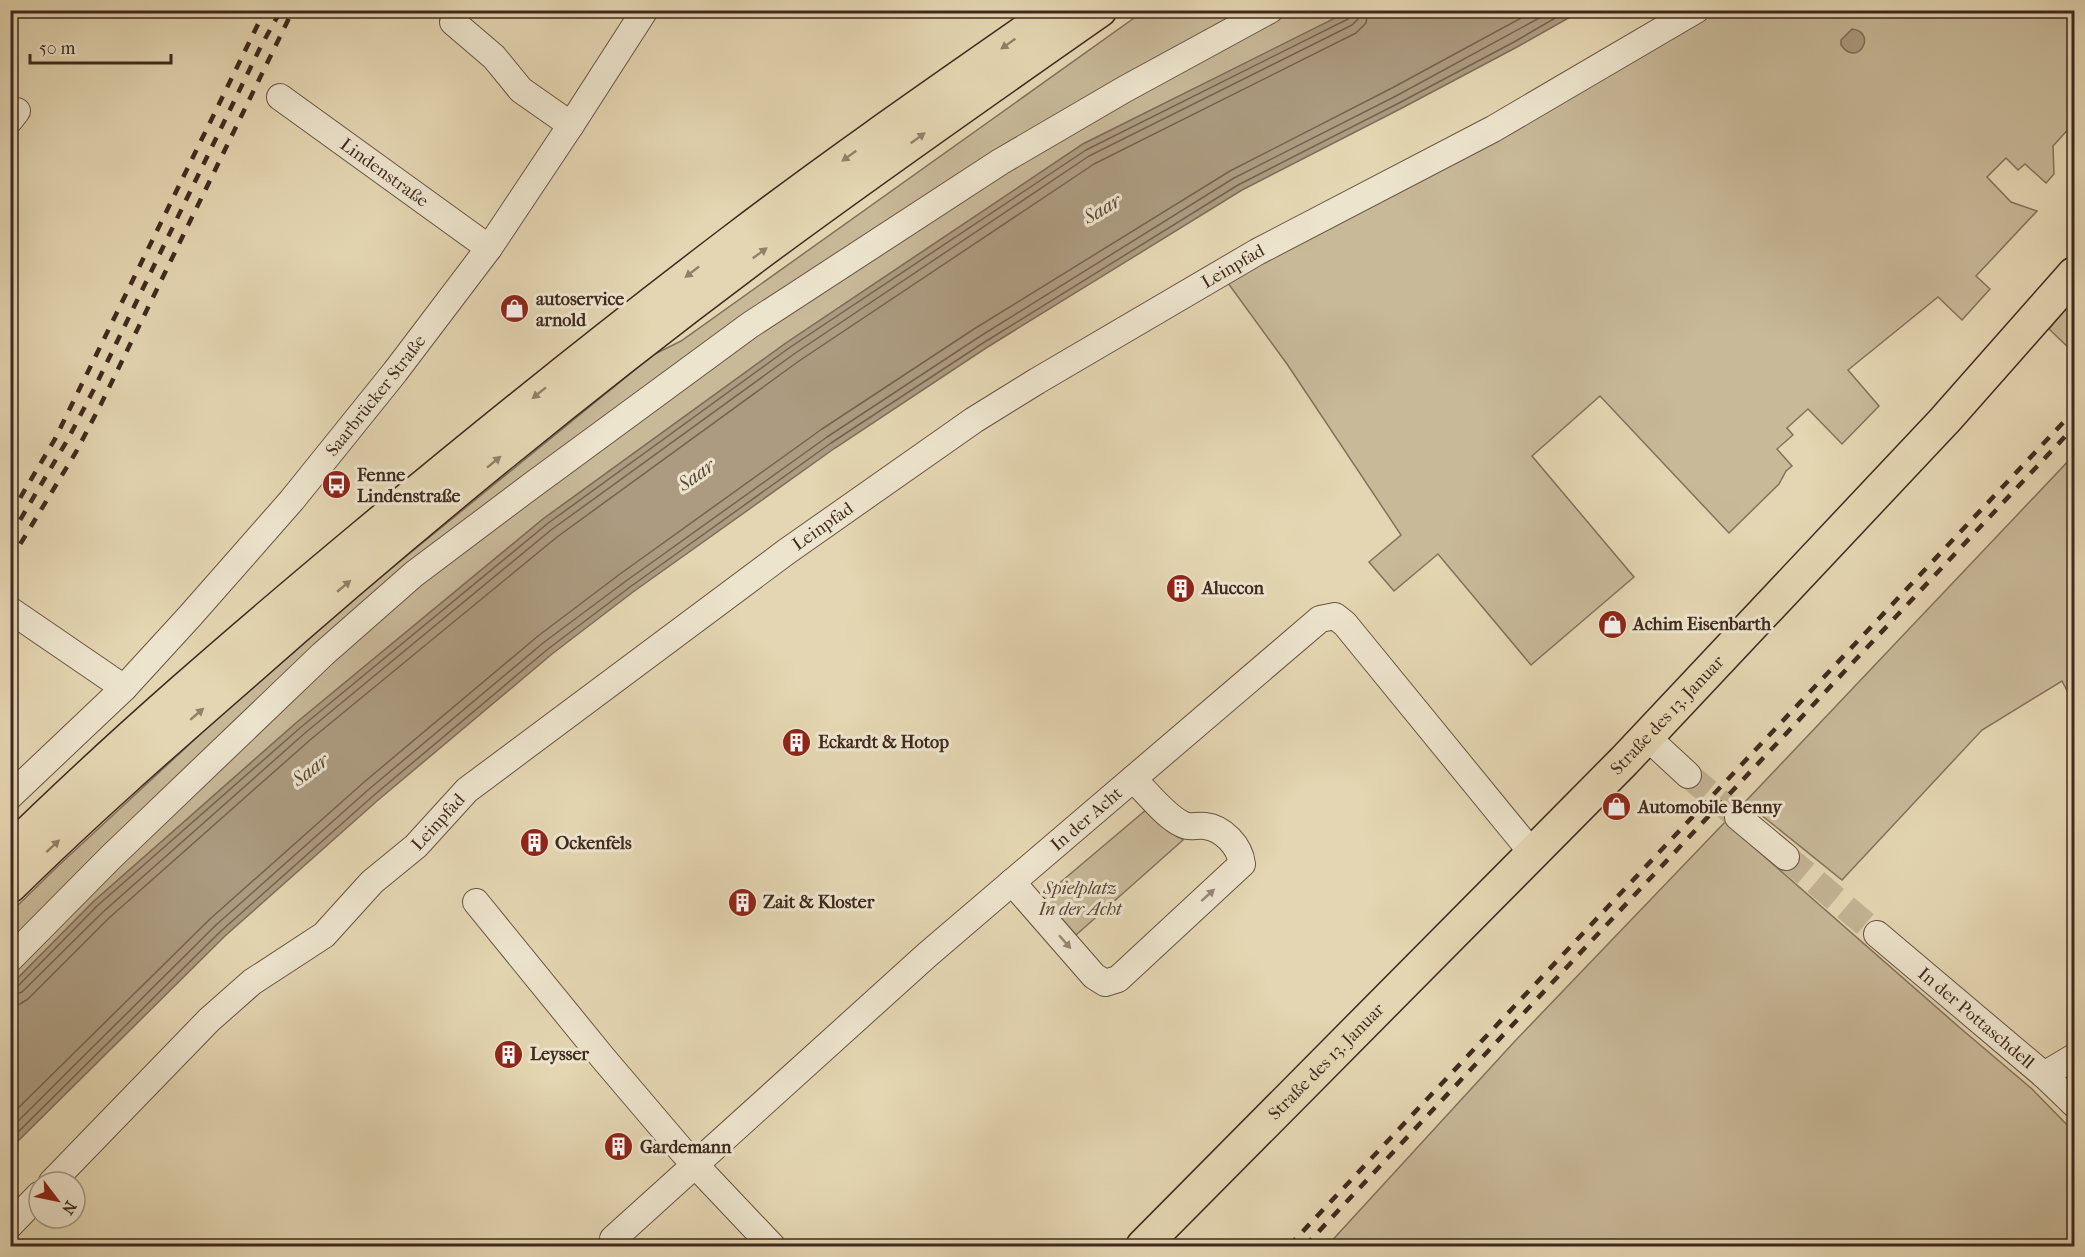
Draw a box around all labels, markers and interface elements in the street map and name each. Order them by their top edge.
scale bar [30,27,171,65]
text: 50 m [39,38,76,59]
one-way arrow [1001,38,1017,50]
one-way arrow [909,132,925,144]
street label: Lindenstraße [336,134,433,211]
one-way arrow [841,150,857,162]
water label: Saar [1078,188,1127,230]
street label: Leinpfad [1198,239,1268,293]
one-way arrow [752,247,767,259]
one-way arrow [685,266,700,278]
place label: autoservice arnold [536,289,624,331]
shop icon: autoservice arnold [499,293,531,325]
street label: Saarbrücker Straße [321,331,430,460]
one-way arrow [532,386,547,399]
water label: Saar [672,453,721,497]
one-way arrow [486,455,502,468]
place label: Fenne Lindenstraße [356,465,461,507]
bus stop icon: Fenne Lindenstraße [320,469,352,501]
street label: Leinpfad [788,498,857,555]
building icon: Aluccon [1165,572,1197,604]
place label: Aluccon [1201,578,1265,599]
one-way arrow [336,580,351,593]
shop icon: Achim Eisenbarth [1596,608,1628,640]
place label: Achim Eisenbarth [1632,614,1772,635]
street label: Straße des 13. Januar [1606,651,1728,779]
one-way arrow [189,707,204,721]
building icon: Eckardt & Hotop [781,726,813,758]
place label: Eckardt & Hotop [818,732,949,753]
water label: Saar [286,748,334,792]
street label: In der Acht [1046,782,1127,855]
street label: Leinpfad [407,789,469,855]
shop icon: Automobile Benny [1601,791,1633,823]
place label: Automobile Benny [1637,797,1783,818]
building icon: Ockenfels [518,827,550,859]
place label: Ockenfels [555,833,632,854]
one-way arrow [45,839,59,853]
park label: Spielplatz In der Acht [1038,878,1123,920]
building icon: Zait & Kloster [726,886,758,918]
one-way arrow [1200,889,1215,902]
place label: Zait & Kloster [763,892,875,913]
one-way arrow [1058,934,1071,949]
street label: In der Pottaschdell [1914,963,2039,1073]
street label: Straße des 13. Januar [1264,998,1389,1124]
building icon: Leysser [493,1038,525,1070]
place label: Leysser [530,1044,589,1065]
building icon: Gardemann [603,1131,635,1163]
place label: Gardemann [640,1137,732,1158]
north arrow [27,1170,87,1230]
text: N [58,1198,81,1219]

